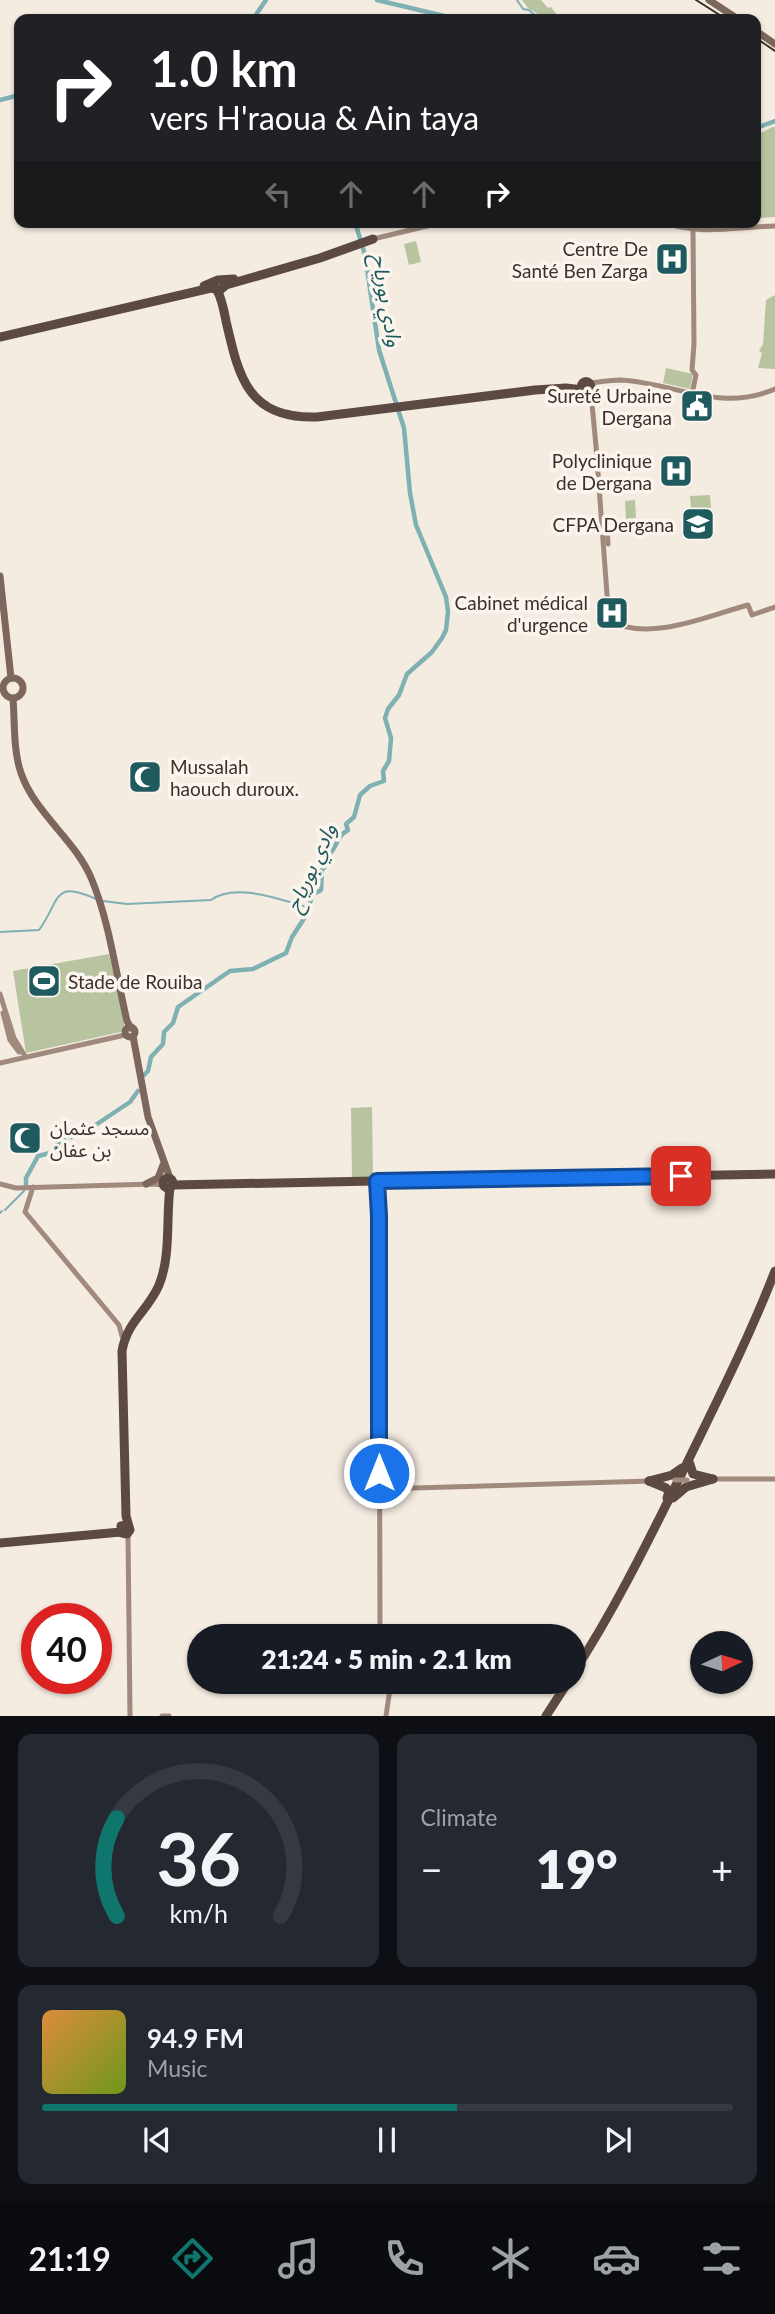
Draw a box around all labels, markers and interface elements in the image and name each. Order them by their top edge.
text: 1.0 km [150,39,298,97]
icon: right [35,42,126,133]
text: vers H'raoua & Ain taya [150,98,479,137]
icon: left [259,175,297,213]
icon: ahead [332,175,370,213]
icon: ahead [405,175,443,213]
icon: right [478,175,516,213]
place label: Centre De Santé Ben Zarga [512,237,648,282]
hospital icon: Centre De Santé Ben Zarga [653,240,691,278]
water label: وادي بورياح [362,251,408,349]
place label: Sureté Urbaine Dergana [547,384,672,429]
public building icon: Sureté Urbaine Dergana [678,387,716,425]
place label: Polyclinique de Dergana [552,449,652,494]
hospital icon: Polyclinique de Dergana [657,452,695,490]
school or university icon: CFPA Dergana [679,505,717,543]
place label: CFPA Dergana [553,513,674,536]
place label: Cabinet médical d'urgence [455,591,588,636]
hospital icon: Cabinet médical d'urgence [593,594,631,632]
place label: Mussalah haouch duroux. [170,755,299,800]
mosque icon: Mussalah haouch duroux. [126,758,164,796]
water label: وادي بورياح [279,819,345,918]
sports icon: Stade de Rouiba [25,962,63,1000]
place label: Stade de Rouiba [68,970,203,993]
place label: مسجد عثمان بن عفان [50,1116,149,1162]
mosque icon: مسجد عثمان بن عفان [6,1119,44,1157]
pin [651,1146,711,1206]
icon: arrive [662,1157,700,1195]
position arrow [342,1436,416,1510]
speed limit sign: 40 [21,1603,112,1694]
north arrow [690,1631,752,1694]
map controls [690,1631,753,1694]
text: 21:24 · 5 min · 2.1 km [261,1643,512,1675]
text: Climate [421,1803,497,1831]
text: 36 [156,1815,240,1903]
text: 19° [536,1838,618,1900]
text: − [421,1846,443,1892]
text: + [711,1846,733,1892]
text: km/h [169,1898,228,1928]
text: 94.9 FM [147,2022,244,2054]
text: Music [147,2054,207,2082]
icon: previous [138,2121,176,2159]
icon: pause [368,2121,406,2159]
icon: next [599,2121,637,2159]
icon: directions [168,2234,217,2283]
icon: music [274,2234,323,2283]
icon: phone [380,2234,429,2283]
icon: climate [486,2234,535,2283]
icon: car [592,2234,641,2283]
icon: filters [697,2234,746,2283]
text: 21:19 [28,2239,111,2278]

